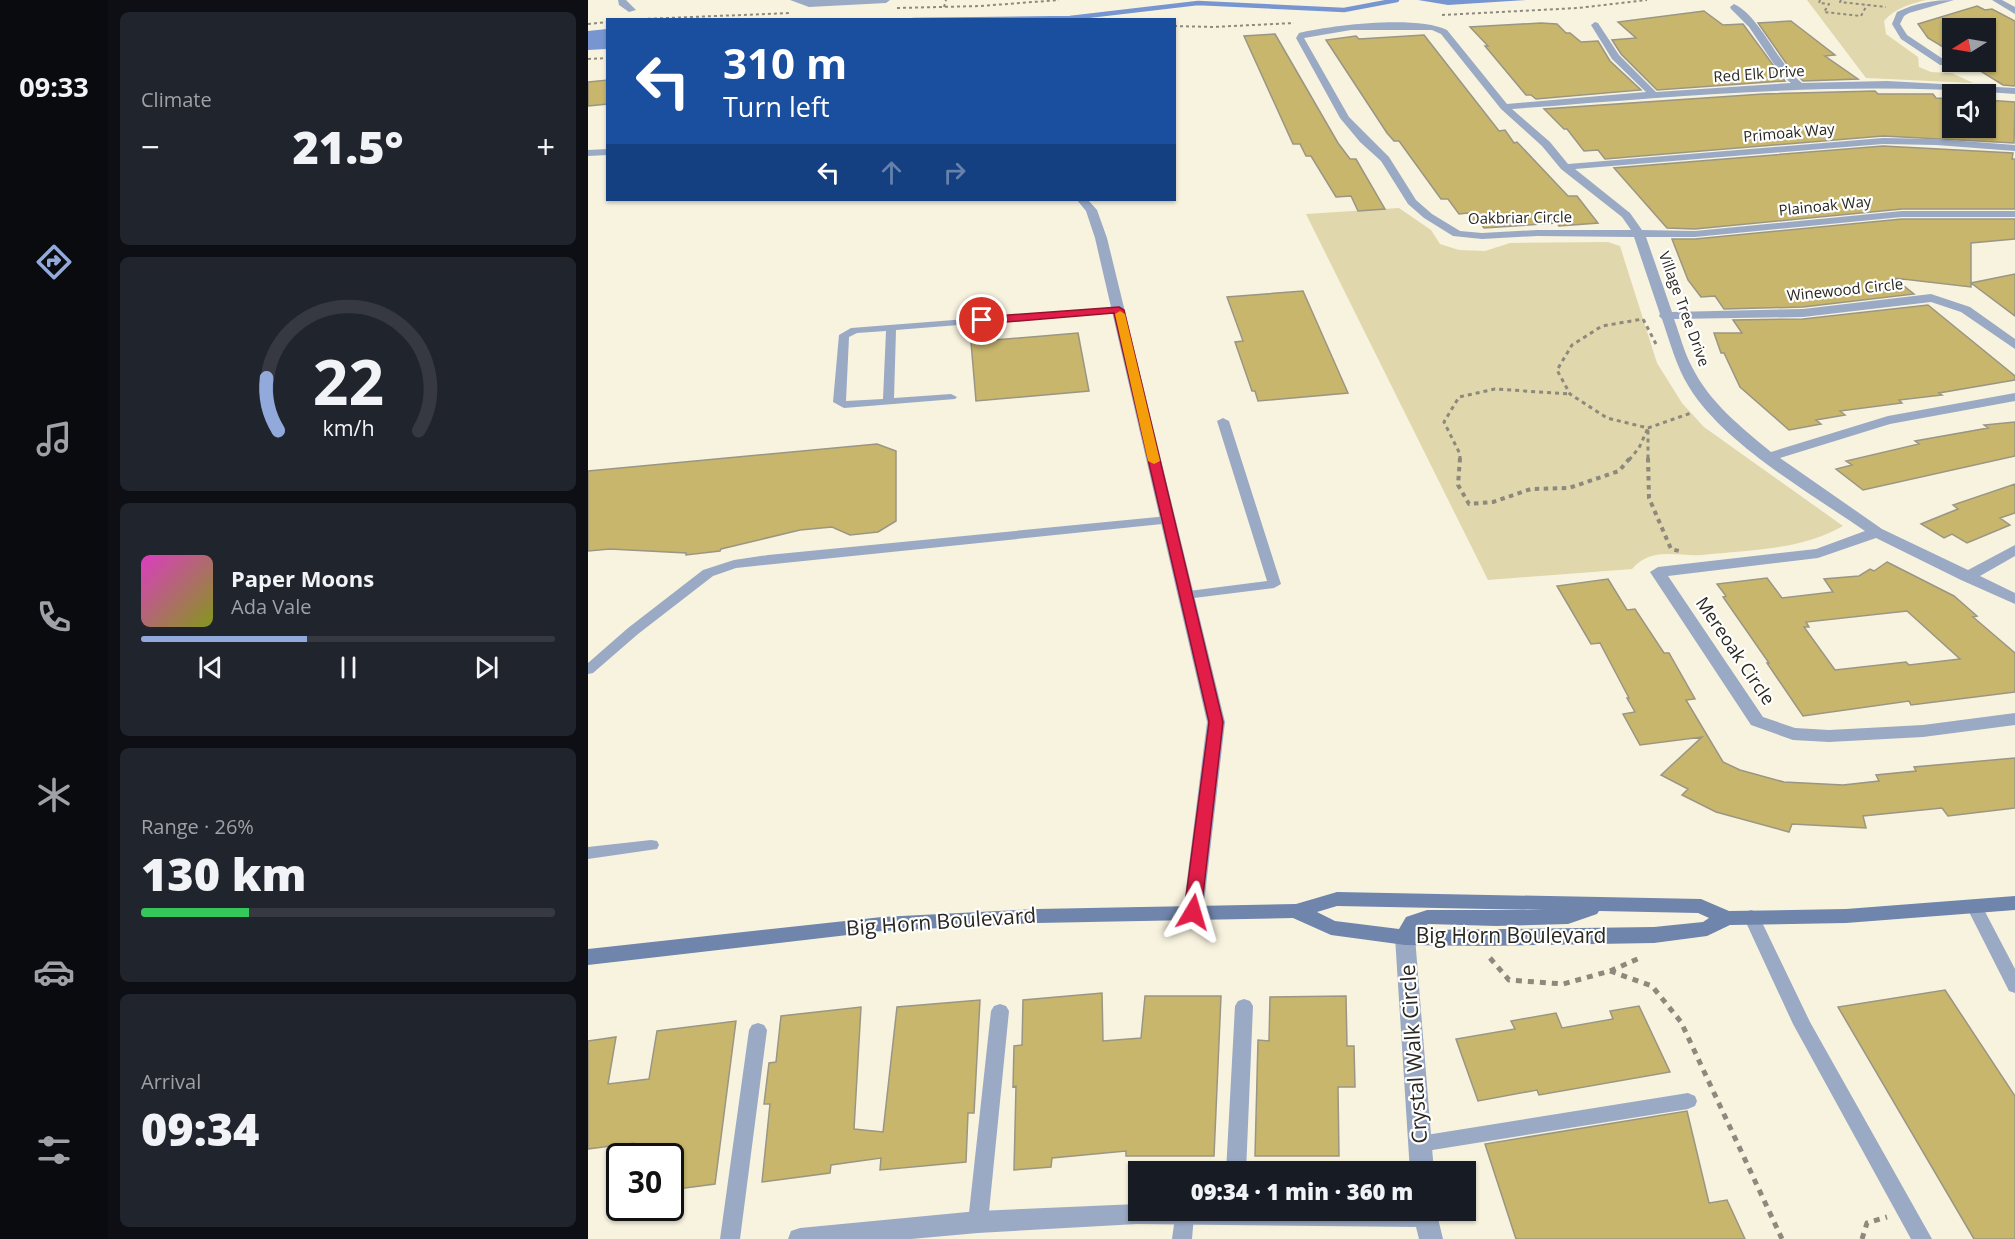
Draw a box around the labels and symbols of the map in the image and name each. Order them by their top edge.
north arrow [1942,18,1996,72]
street label: Red Elk Drive [1713,60,1805,86]
street label: Primoak Way [1742,118,1836,146]
street label: Plainoak Way [1778,190,1873,220]
street label: Oakbriar Circle [1468,206,1572,228]
street label: Village Tree Drive [1655,248,1715,369]
street label: Winewood Circle [1786,273,1904,305]
pin [956,294,1007,345]
street label: Mereoak Circle [1691,592,1781,709]
position arrow [1161,880,1225,944]
street label: Big Horn Boulevard [845,900,1037,942]
street label: Big Horn Boulevard [1416,921,1606,949]
street label: Crystal Walk Circle [1393,964,1433,1145]
speed limit sign: 30 [606,1143,684,1221]

